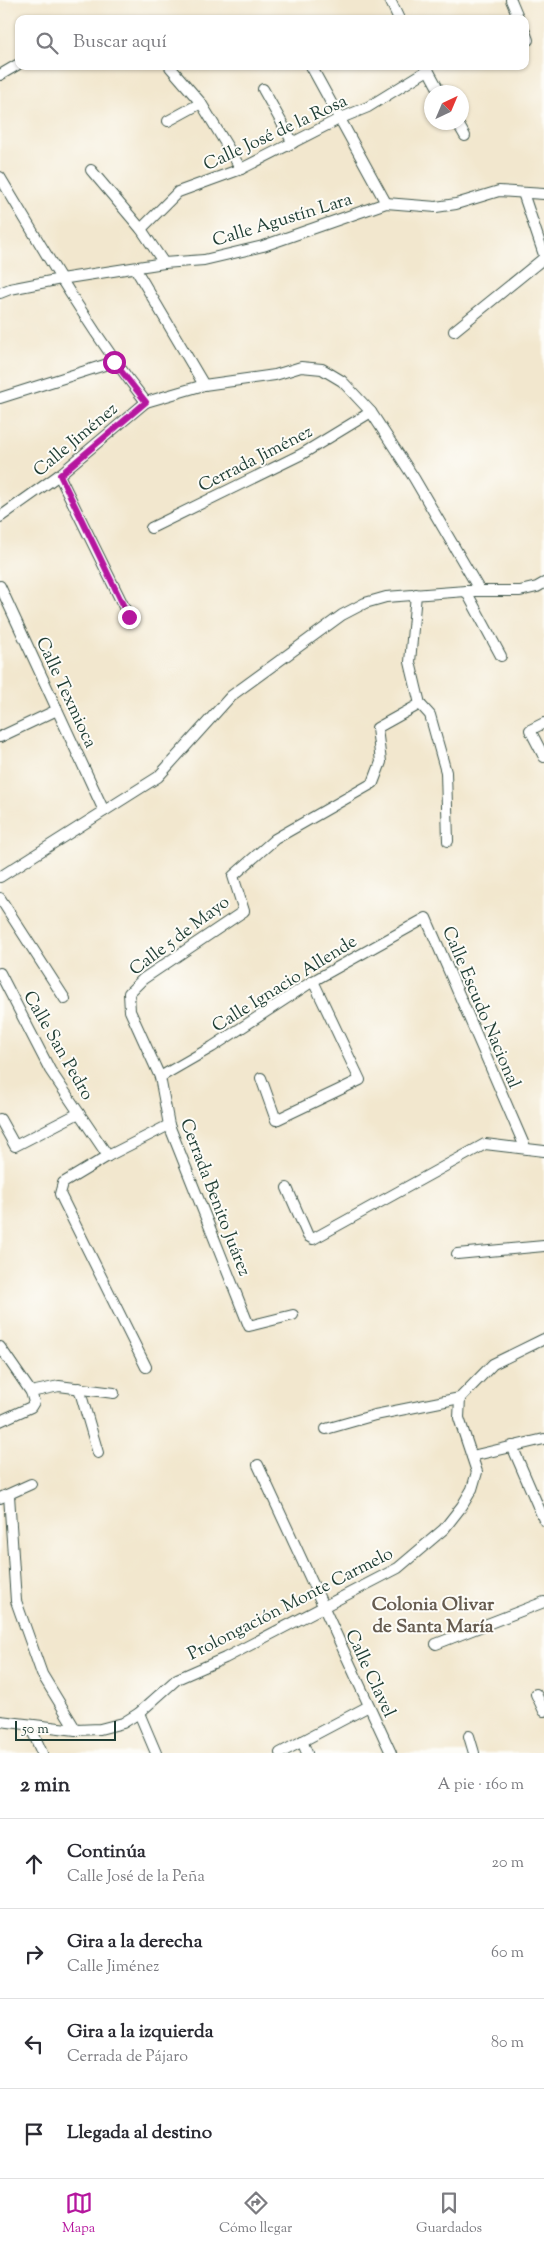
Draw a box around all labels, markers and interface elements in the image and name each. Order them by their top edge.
search box [15,15,529,70]
icon: search [33,29,61,57]
text: Buscar aquí [73,29,167,56]
north arrow [424,85,469,130]
street label: Calle José de la Rosa [200,89,352,179]
street label: Calle Agustín Lara [210,187,356,255]
route start [103,351,126,374]
street label: Calle Jiménez [28,397,125,484]
street label: Cerrada Jiménez [194,420,318,500]
route end [118,606,141,629]
street label: Calle Texmioca [28,633,102,753]
street label: Calle 5 de Mayo [124,890,236,983]
street label: Calle Escudo Nacional [434,923,526,1093]
street label: Calle Ignacio Allende [208,930,363,1040]
street label: Calle San Pedro [15,986,99,1106]
street label: Cerrada Benito Juárez [172,1115,256,1281]
street label: Prolongación Monte Carmelo [184,1541,398,1668]
district label: Colonia Olivar de Santa María [372,1592,495,1641]
street label: Calle Clavel [337,1626,401,1722]
scale bar [15,1718,116,1741]
text: 50 m [22,1720,49,1740]
text: 2 min [20,1771,70,1801]
text: A pie · 160 m [437,1774,524,1797]
text: Continúa [67,1839,146,1866]
icon: ahead [20,1850,48,1878]
text: 20 m [491,1852,524,1875]
text: Calle José de la Peña [67,1866,205,1889]
text: Gira a la derecha [67,1929,202,1956]
icon: right [20,1940,48,1968]
text: 60 m [491,1942,524,1965]
text: Calle Jiménez [67,1956,159,1979]
text: Gira a la izquierda [67,2019,213,2046]
icon: left [20,2030,48,2058]
text: 80 m [491,2032,524,2055]
text: Cerrada de Pájaro [67,2046,188,2069]
icon: arrive [20,2120,48,2148]
text: Llegada al destino [67,2120,212,2147]
tab: Mapa [62,2189,95,2239]
tab: Cómo llegar [219,2189,292,2239]
tab: Guardados [416,2189,482,2239]

